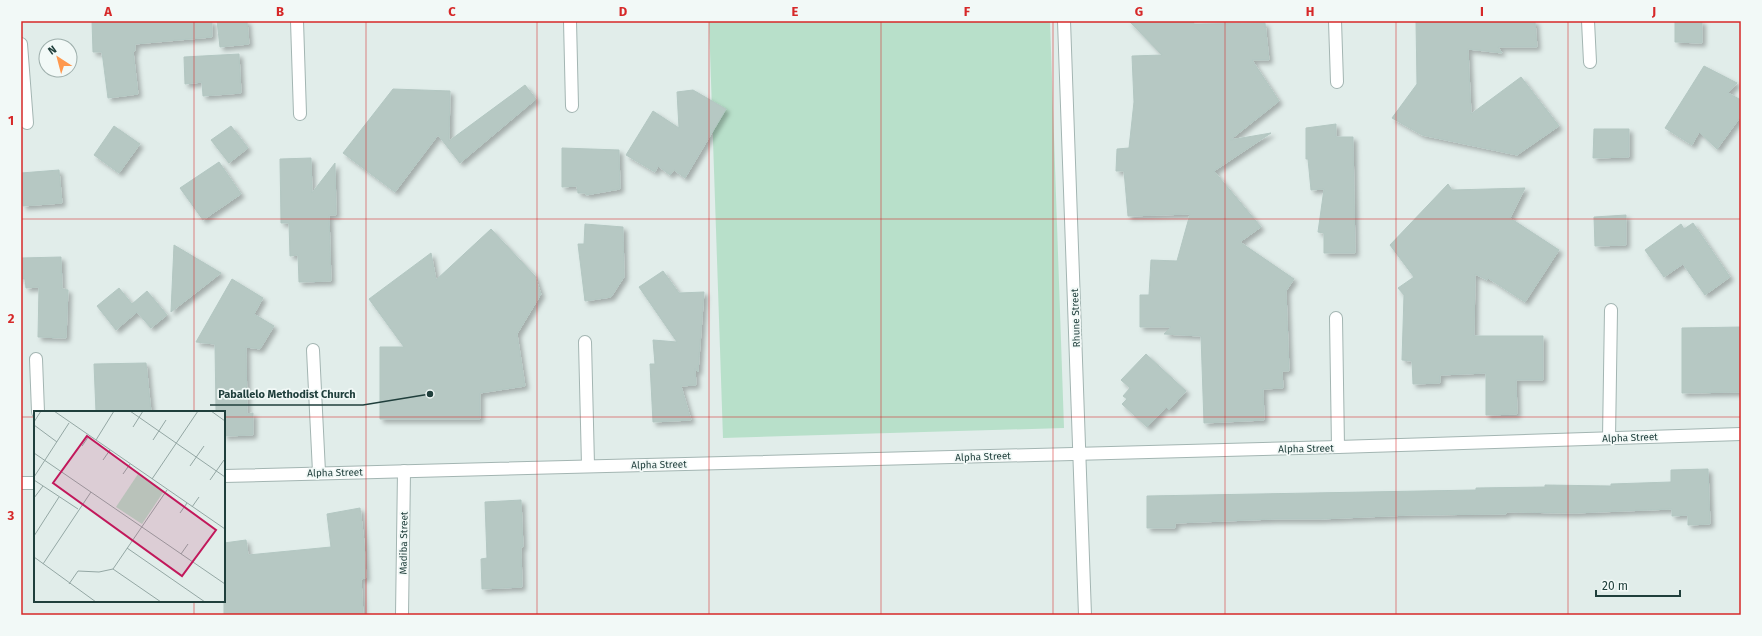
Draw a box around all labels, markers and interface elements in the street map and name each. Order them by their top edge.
text: A [103,4,112,19]
text: B [276,4,284,19]
text: C [448,4,456,19]
text: D [619,4,628,19]
text: E [792,4,799,19]
text: F [964,4,971,19]
text: G [1135,4,1143,19]
text: H [1306,4,1314,19]
text: I [1480,4,1484,19]
text: J [1651,4,1656,19]
north arrow [38,38,78,78]
text: N [46,43,59,58]
text: 1 [8,113,14,128]
street label: Rhune Street [1069,288,1083,348]
text: 2 [8,311,15,326]
callout: Paballelo Methodist Church [210,382,363,405]
text: Paballelo Methodist Church [218,388,356,401]
inset map [34,411,225,602]
street label: Alpha Street [1602,431,1658,445]
street label: Alpha Street [1278,443,1334,455]
street label: Alpha Street [955,450,1011,464]
street label: Alpha Street [631,459,687,471]
street label: Alpha Street [307,467,363,479]
text: 3 [7,508,15,523]
street label: Madiba Street [397,511,411,575]
scale bar [1596,572,1680,598]
text: 20 m [1602,579,1628,593]

